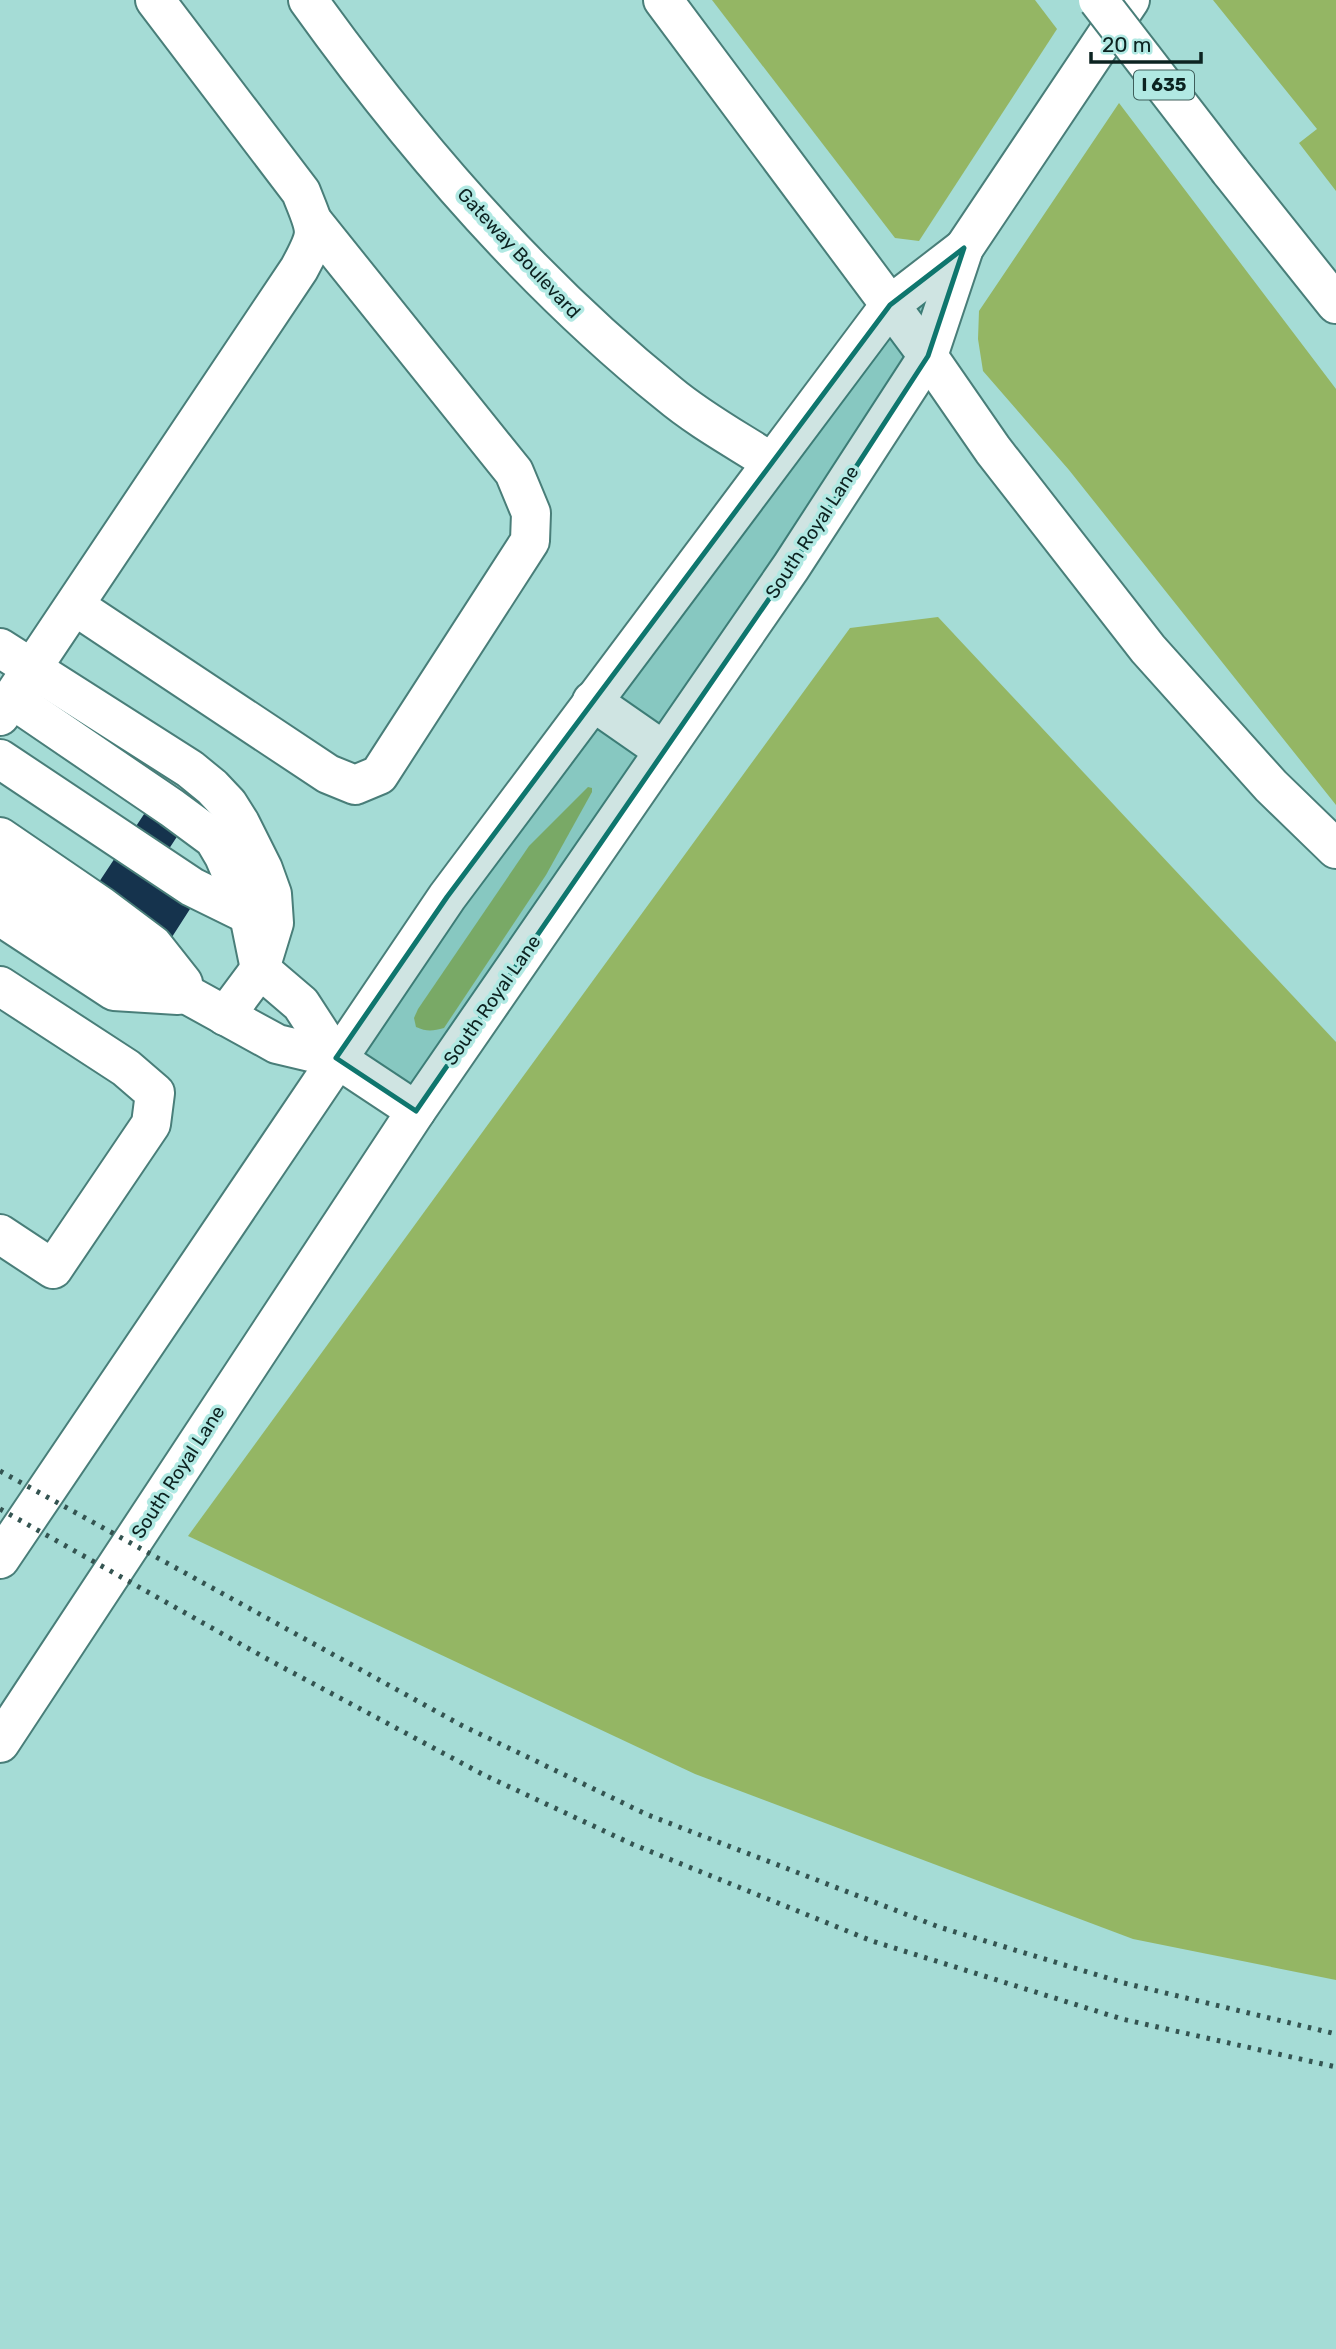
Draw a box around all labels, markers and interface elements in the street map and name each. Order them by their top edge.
scale bar [1091,21,1201,65]
text: 20 m [1102,32,1151,57]
road number: I 635 [1134,70,1194,100]
street label: Gateway Boulevard [453,183,585,323]
street label: South Royal Lane [760,461,864,603]
street label: South Royal Lane [438,930,546,1070]
street label: South Royal Lane [126,1401,230,1543]

